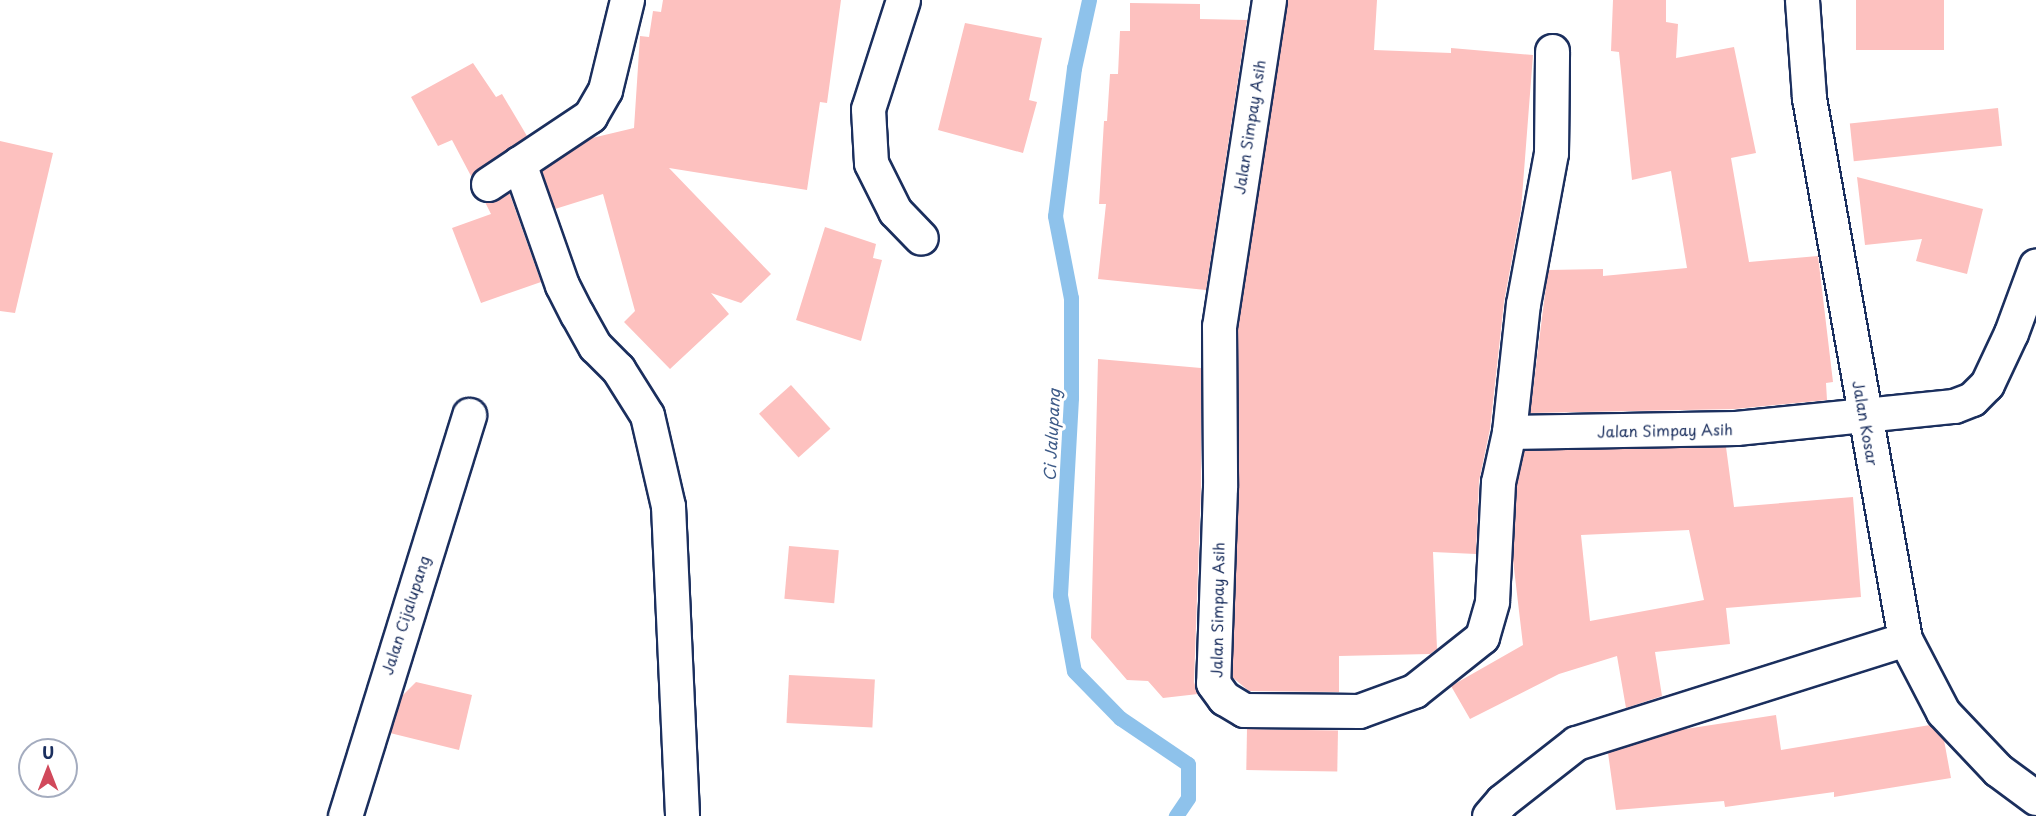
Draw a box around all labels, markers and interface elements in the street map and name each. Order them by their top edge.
street label: Jalan Simpay Asih [1229,58,1269,196]
street label: Jalan Kosar [1850,379,1882,467]
water label: Ci Jalupang [1039,388,1063,482]
street label: Jalan Simpay Asih [1597,420,1733,440]
street label: Jalan Simpay Asih [1207,542,1227,678]
street label: Jalan Cijalupang [377,553,433,677]
north arrow [18,738,78,798]
text: U [42,740,54,764]

